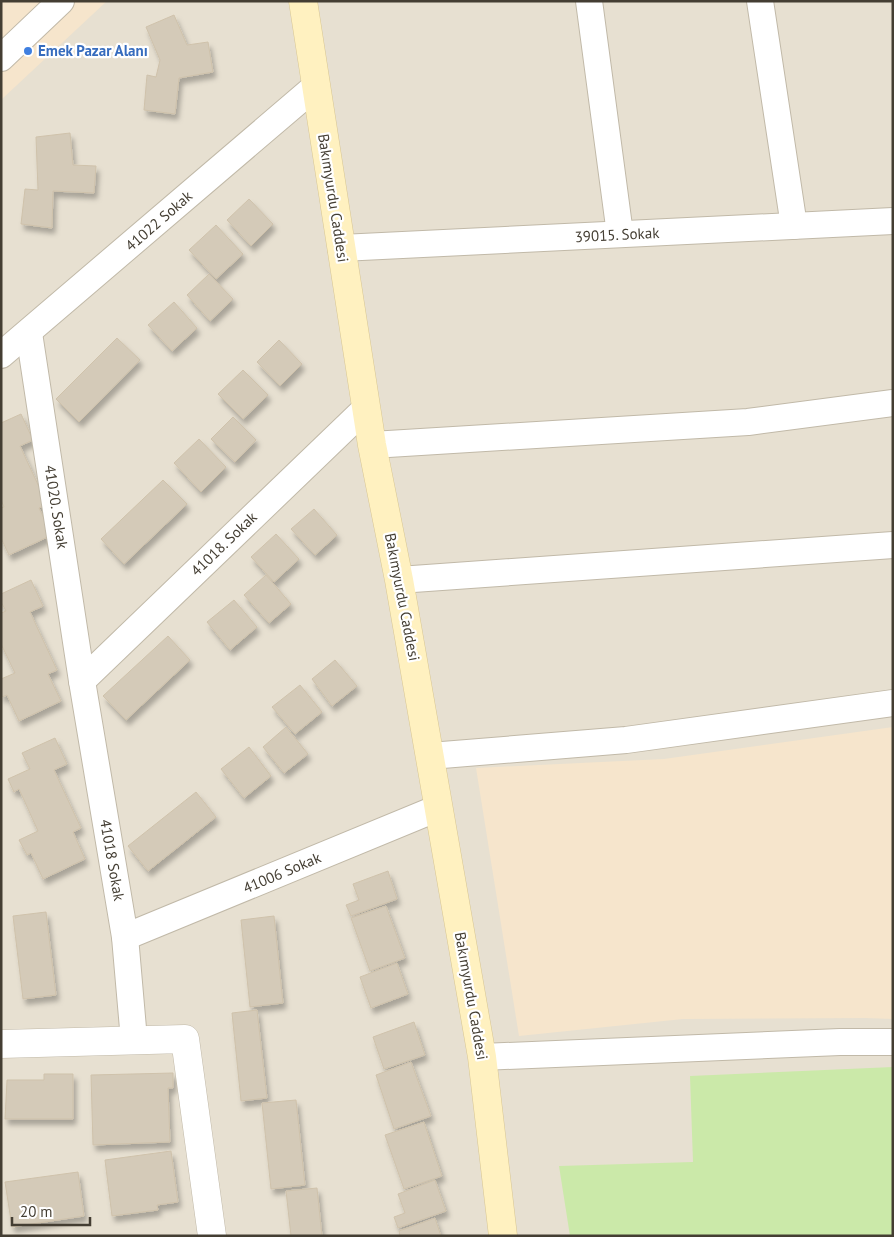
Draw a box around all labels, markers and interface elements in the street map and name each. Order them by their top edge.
place label: Emek Pazar Alanı [38,41,148,60]
marker: Emek Pazar Alanı [22,45,34,57]
street label: Bakımyurdu Caddesi [314,132,353,263]
street label: 41022 Sokak [121,186,197,255]
street label: 39015. Sokak [574,223,661,246]
street label: 41020. Sokak [40,464,73,551]
street label: 41018. Sokak [187,507,261,580]
street label: Bakımyurdu Caddesi [381,531,424,662]
street label: 41018 Sokak [96,818,129,903]
street label: 41006 Sokak [240,847,324,897]
street label: Bakımyurdu Caddesi [451,930,492,1061]
scale bar [12,1194,90,1226]
text: 20 m [20,1202,53,1221]

